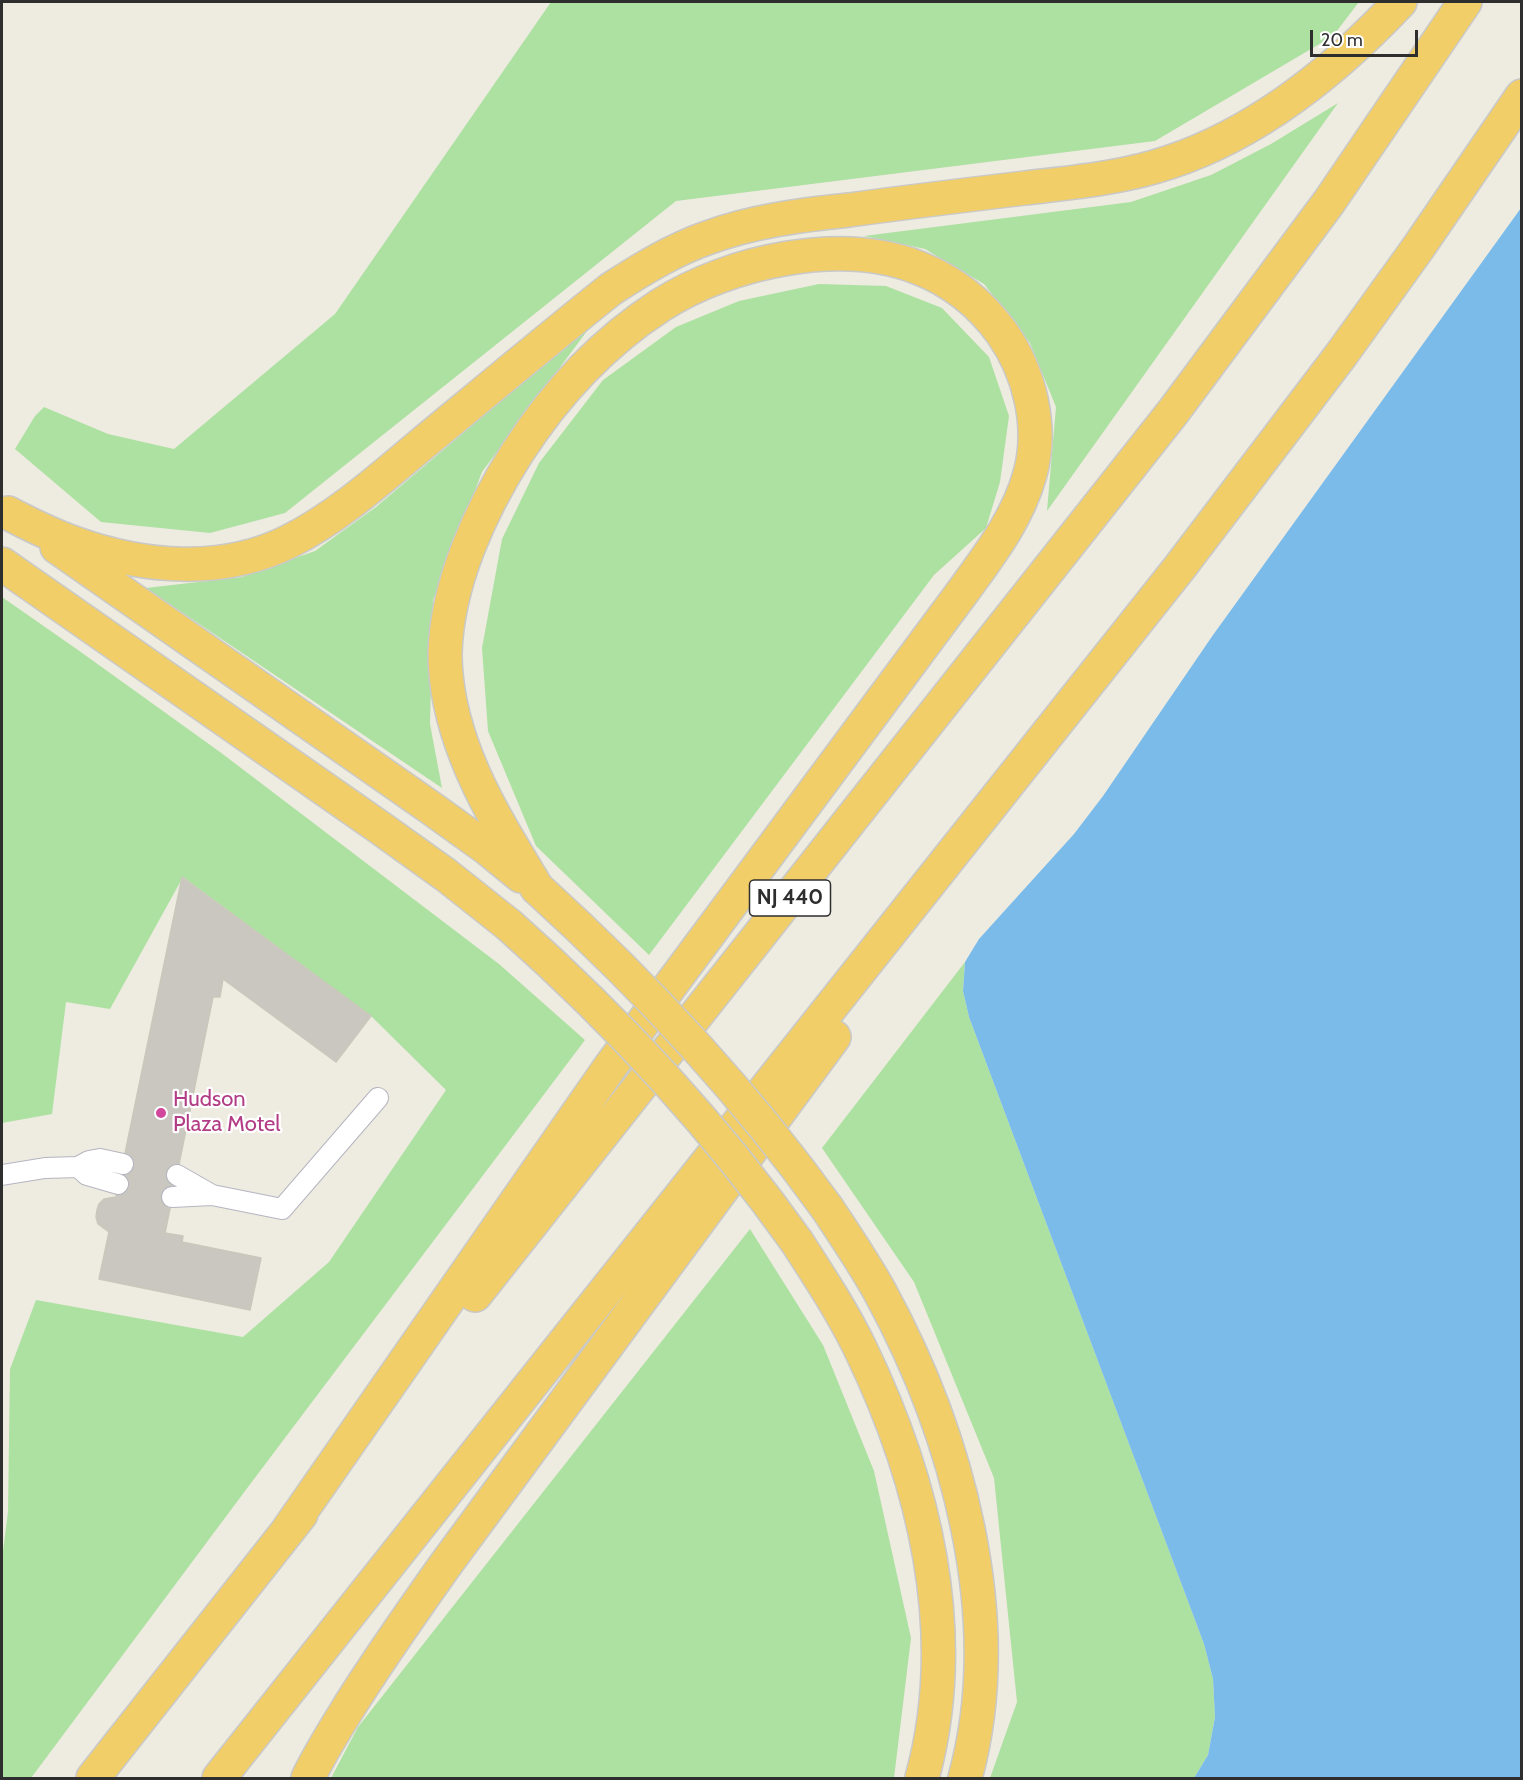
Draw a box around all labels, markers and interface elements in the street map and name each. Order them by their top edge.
scale bar [1313,18,1421,56]
text: 20 m [1321,29,1363,51]
road number: NJ 440 [750,880,830,916]
place label: Hudson Plaza Motel [173,1087,280,1138]
marker: Hudson Plaza Motel [154,1106,168,1120]

